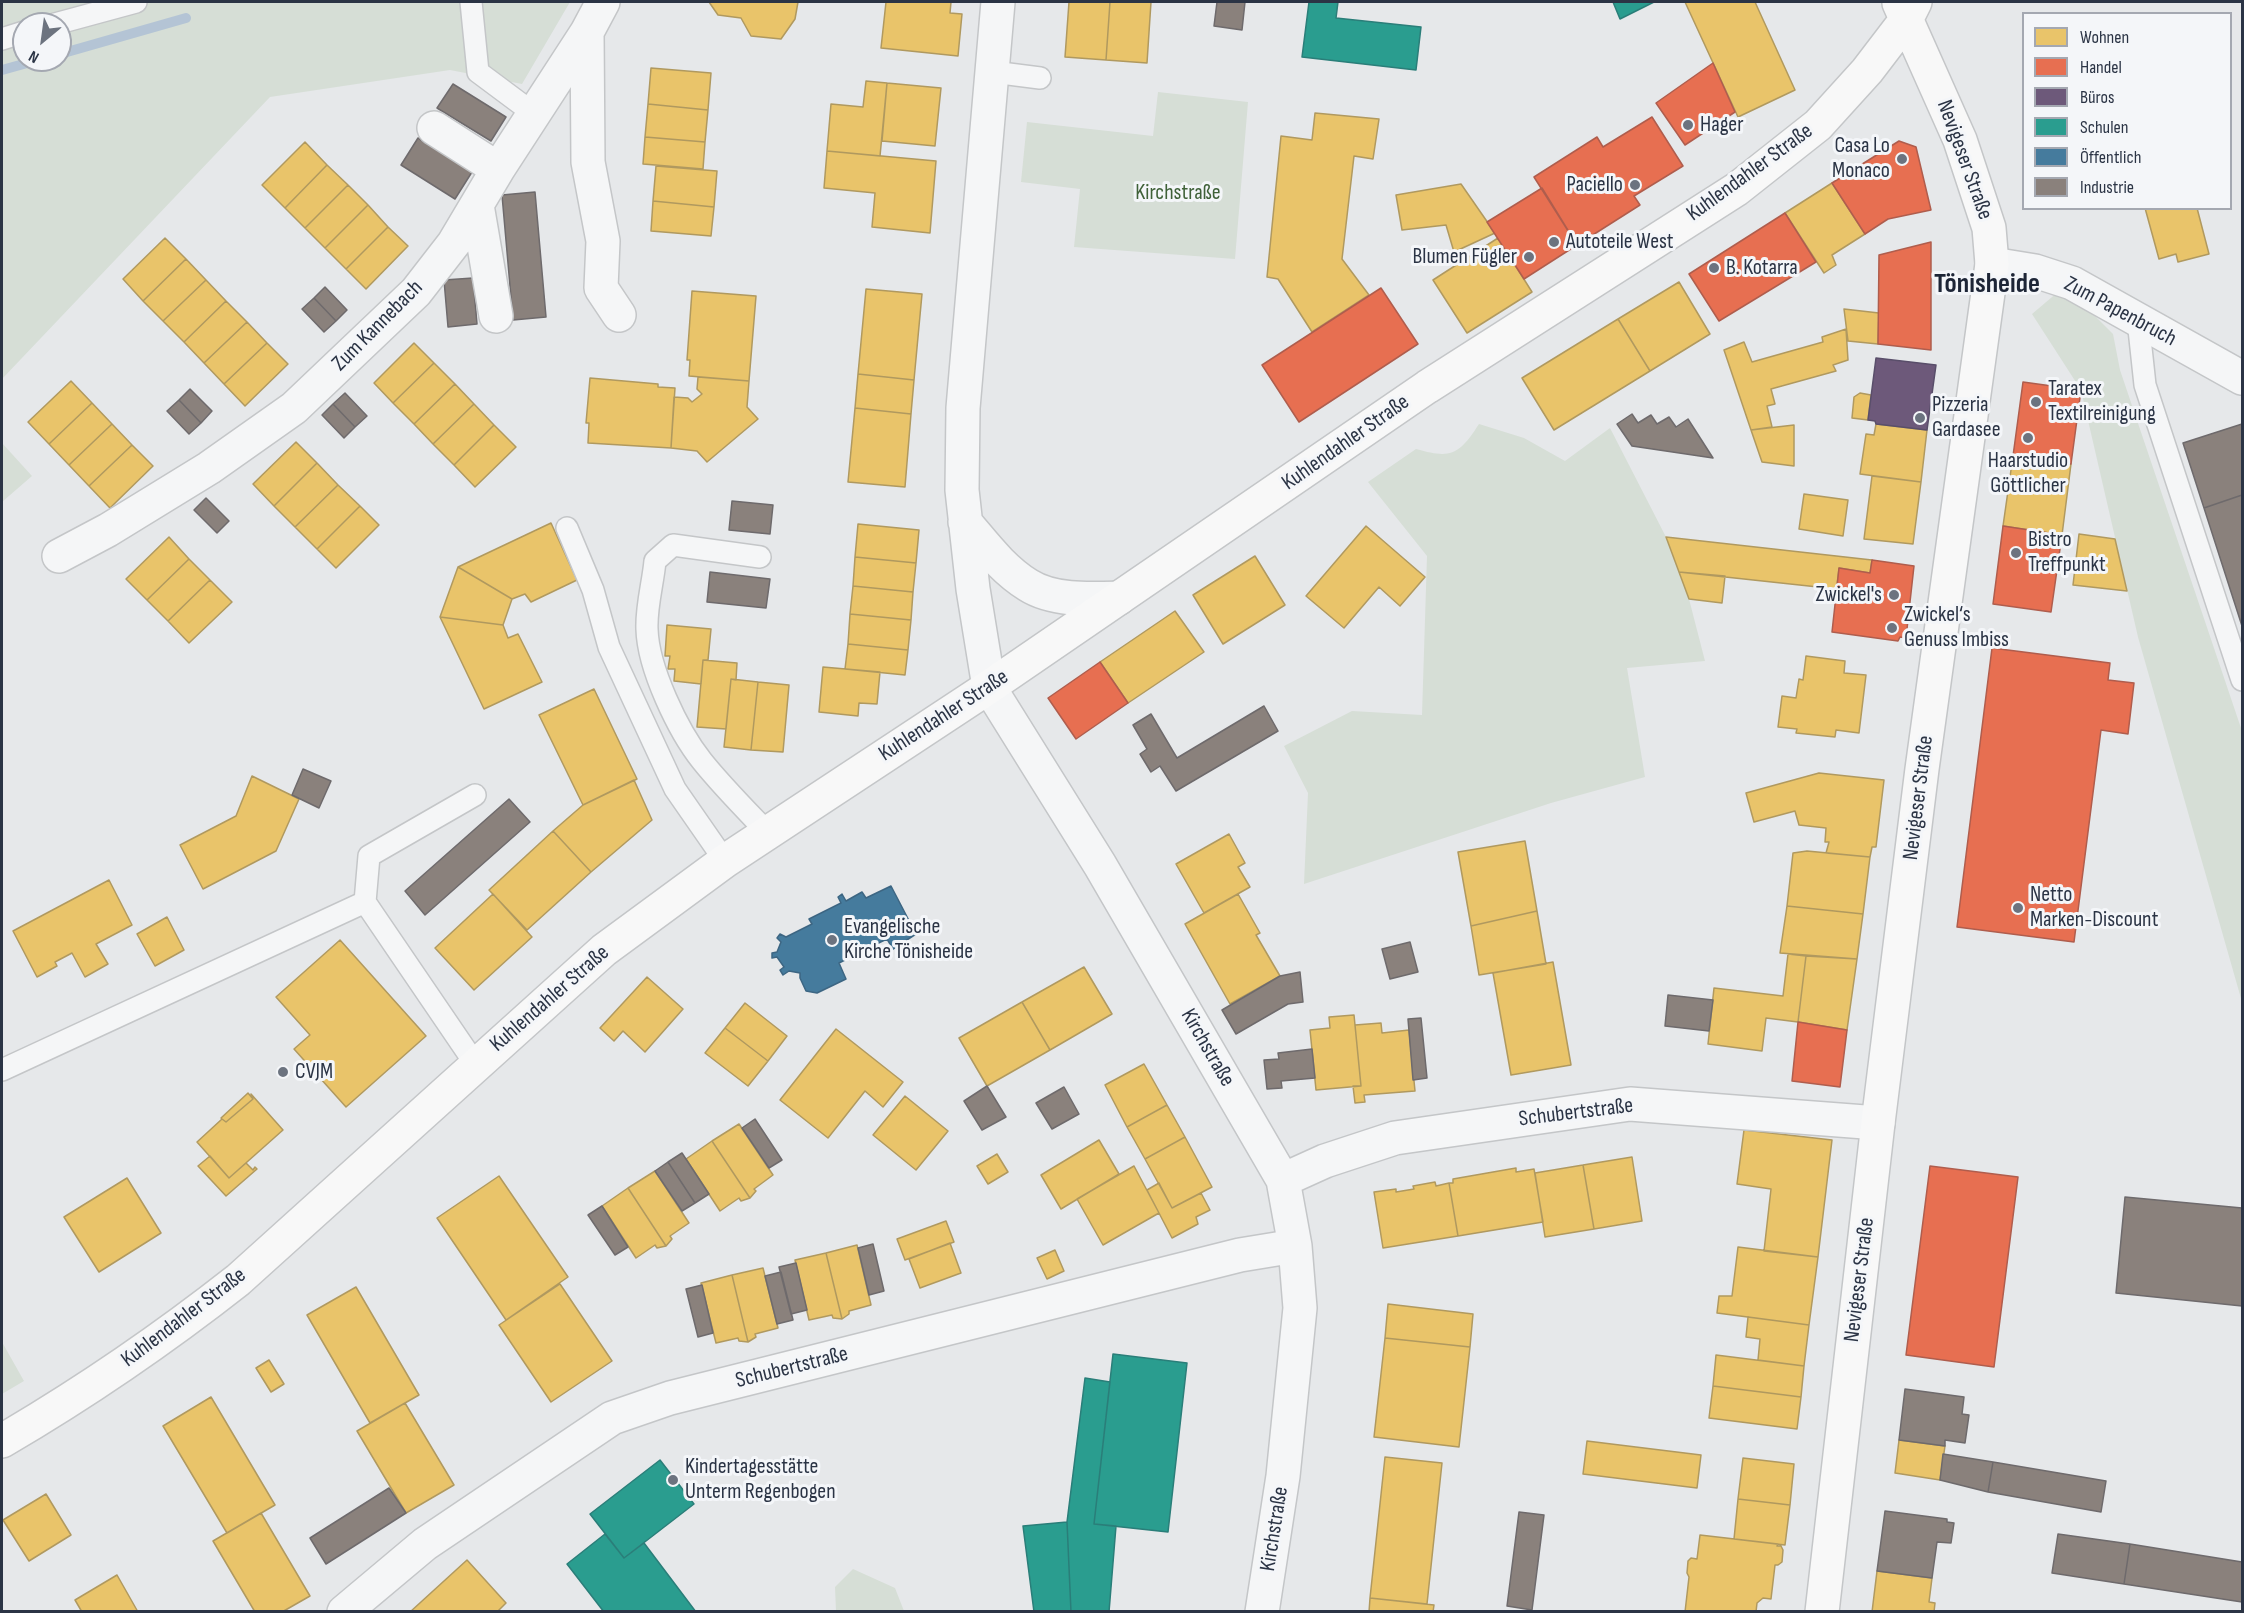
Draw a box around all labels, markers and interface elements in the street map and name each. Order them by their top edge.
north arrow [12,12,72,72]
legend [2022,12,2232,210]
text: Wohnen [2080,27,2129,48]
text: N [26,46,42,67]
text: Handel [2080,57,2122,78]
text: Büros [2080,87,2114,108]
street label: Nevigeser Straße [1930,97,1998,223]
place label: Hager [1700,112,1743,138]
text: Schulen [2080,117,2128,138]
marker: Hager [1681,118,1695,132]
street label: Kuhlendahler Straße [1682,119,1818,227]
place label: Casa Lo Monaco [1832,133,1890,184]
text: Öffentlich [2080,147,2141,168]
marker: Casa Lo Monaco [1895,152,1909,166]
place label: Paciello [1566,172,1623,198]
text: Industrie [2080,177,2134,198]
marker: Paciello [1628,178,1642,192]
park label: Kirchstraße [1135,180,1221,206]
place label: Autoteile West [1566,229,1674,255]
marker: Autoteile West [1547,235,1561,249]
place label: Blumen Fügler [1413,244,1517,270]
marker: Blumen Fügler [1522,250,1536,264]
place label: B. Kotarra [1726,255,1798,281]
marker: B. Kotarra [1707,261,1721,275]
district label: Tönisheide [1934,268,2040,302]
street label: Zum Papenbruch [2059,271,2181,353]
street label: Zum Kannebach [327,275,429,377]
place label: Taratex Textilreinigung [2048,376,2156,428]
street label: Kuhlendahler Straße [1277,389,1415,497]
place label: Pizzeria Gardasee [1932,392,2001,444]
marker: Taratex Textilreinigung [2029,395,2043,409]
marker: Pizzeria Gardasee [1913,411,1927,425]
marker: Haarstudio Göttlicher [2021,431,2035,445]
place label: Haarstudio Göttlicher [1988,448,2068,500]
place label: Bistro Treffpunkt [2028,527,2106,578]
marker: Bistro Treffpunkt [2009,546,2023,560]
place label: Zwickel's [1816,582,1882,608]
marker: Zwickel's [1887,588,1901,602]
place label: Zwickel‘s Genuss Imbiss [1904,602,2009,654]
marker: Zwickel‘s Genuss Imbiss [1885,621,1899,635]
street label: Kuhlendahler Straße [874,664,1014,768]
street label: Nevigeser Straße [1898,734,1940,862]
place label: Netto Marken-Discount [2030,882,2158,933]
marker: Netto Marken-Discount [2011,901,2025,915]
place label: Evangelische Kirche Tönisheide [844,914,973,966]
marker: Evangelische Kirche Tönisheide [825,933,839,947]
street label: Kuhlendahler Straße [485,940,615,1058]
street label: Kirchstraße [1174,1004,1240,1092]
place label: CVJM [295,1059,333,1085]
marker: CVJM [276,1065,290,1079]
street label: Schubertstraße [1517,1093,1635,1133]
street label: Nevigeser Straße [1839,1216,1881,1344]
street label: Kuhlendahler Straße [117,1263,251,1373]
street label: Schubertstraße [733,1341,851,1395]
place label: Kindertagesstätte Unterm Regenbogen [685,1454,836,1506]
marker: Kindertagesstätte Unterm Regenbogen [666,1473,680,1487]
street label: Kirchstraße [1255,1485,1295,1573]

